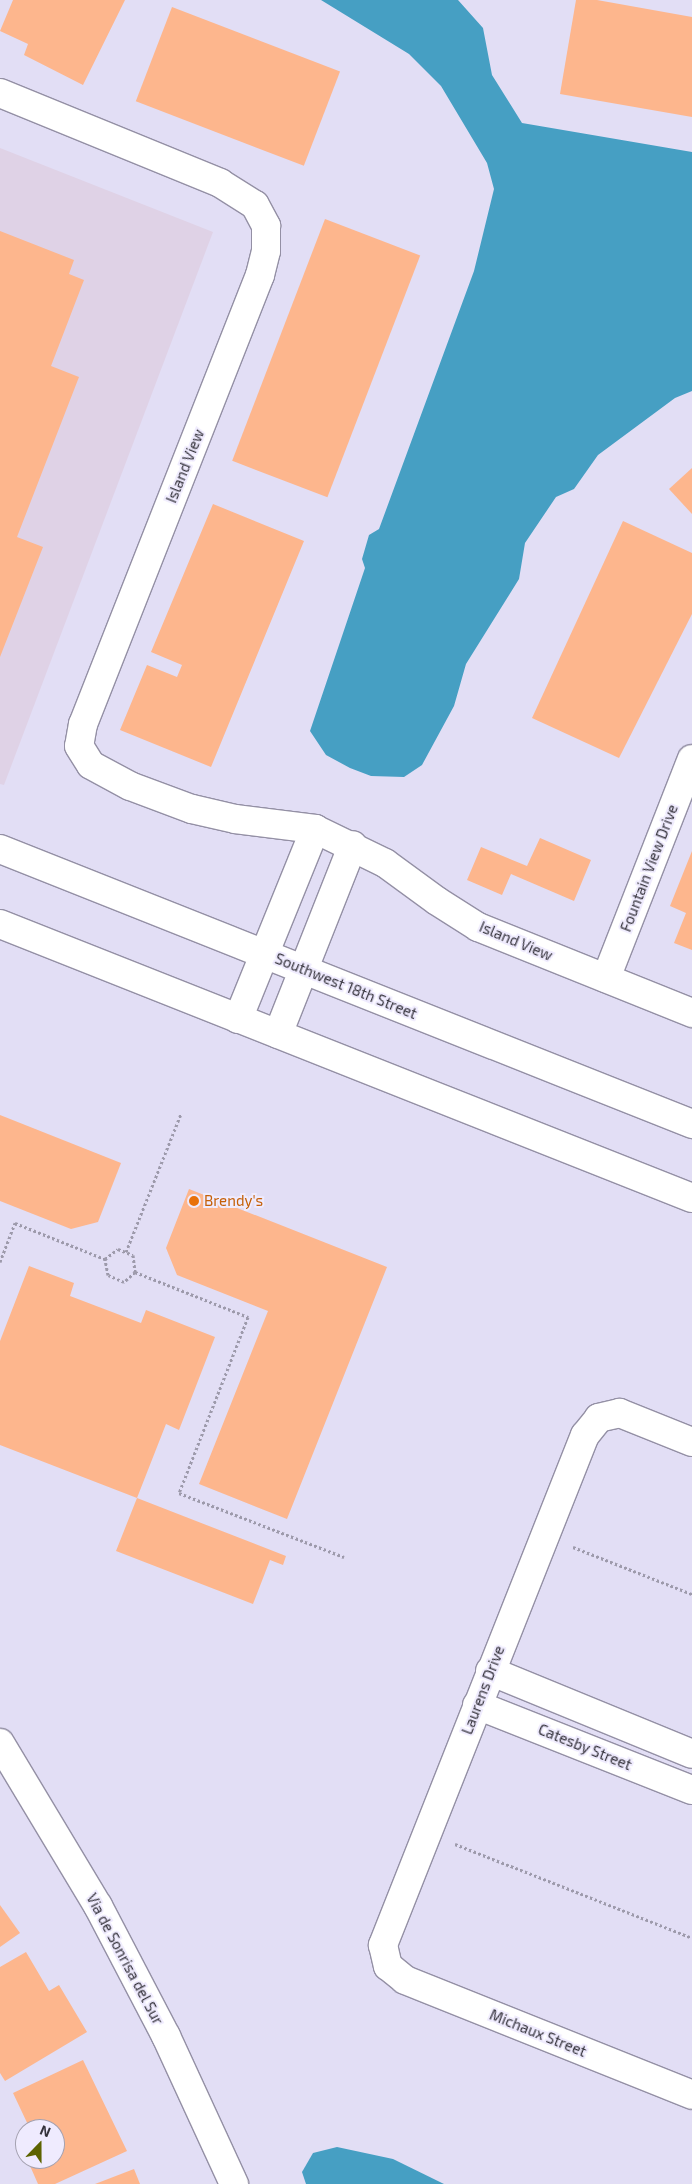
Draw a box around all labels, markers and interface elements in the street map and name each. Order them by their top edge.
street label: Island View [162,426,208,506]
street label: Fountain View Drive [616,801,682,935]
street label: Island View [477,917,555,965]
street label: Southwest 18th Street [272,949,420,1023]
place label: Brendy's [204,1192,263,1210]
marker: Brendy's [188,1195,200,1207]
street label: Laurens Drive [458,1643,508,1737]
street label: Catesby Street [535,1720,635,1774]
street label: Via de Sonrisa del Sur [83,1890,167,2028]
street label: Michaux Street [487,2005,589,2061]
north arrow [15,2119,65,2169]
text: N [38,2121,53,2140]

